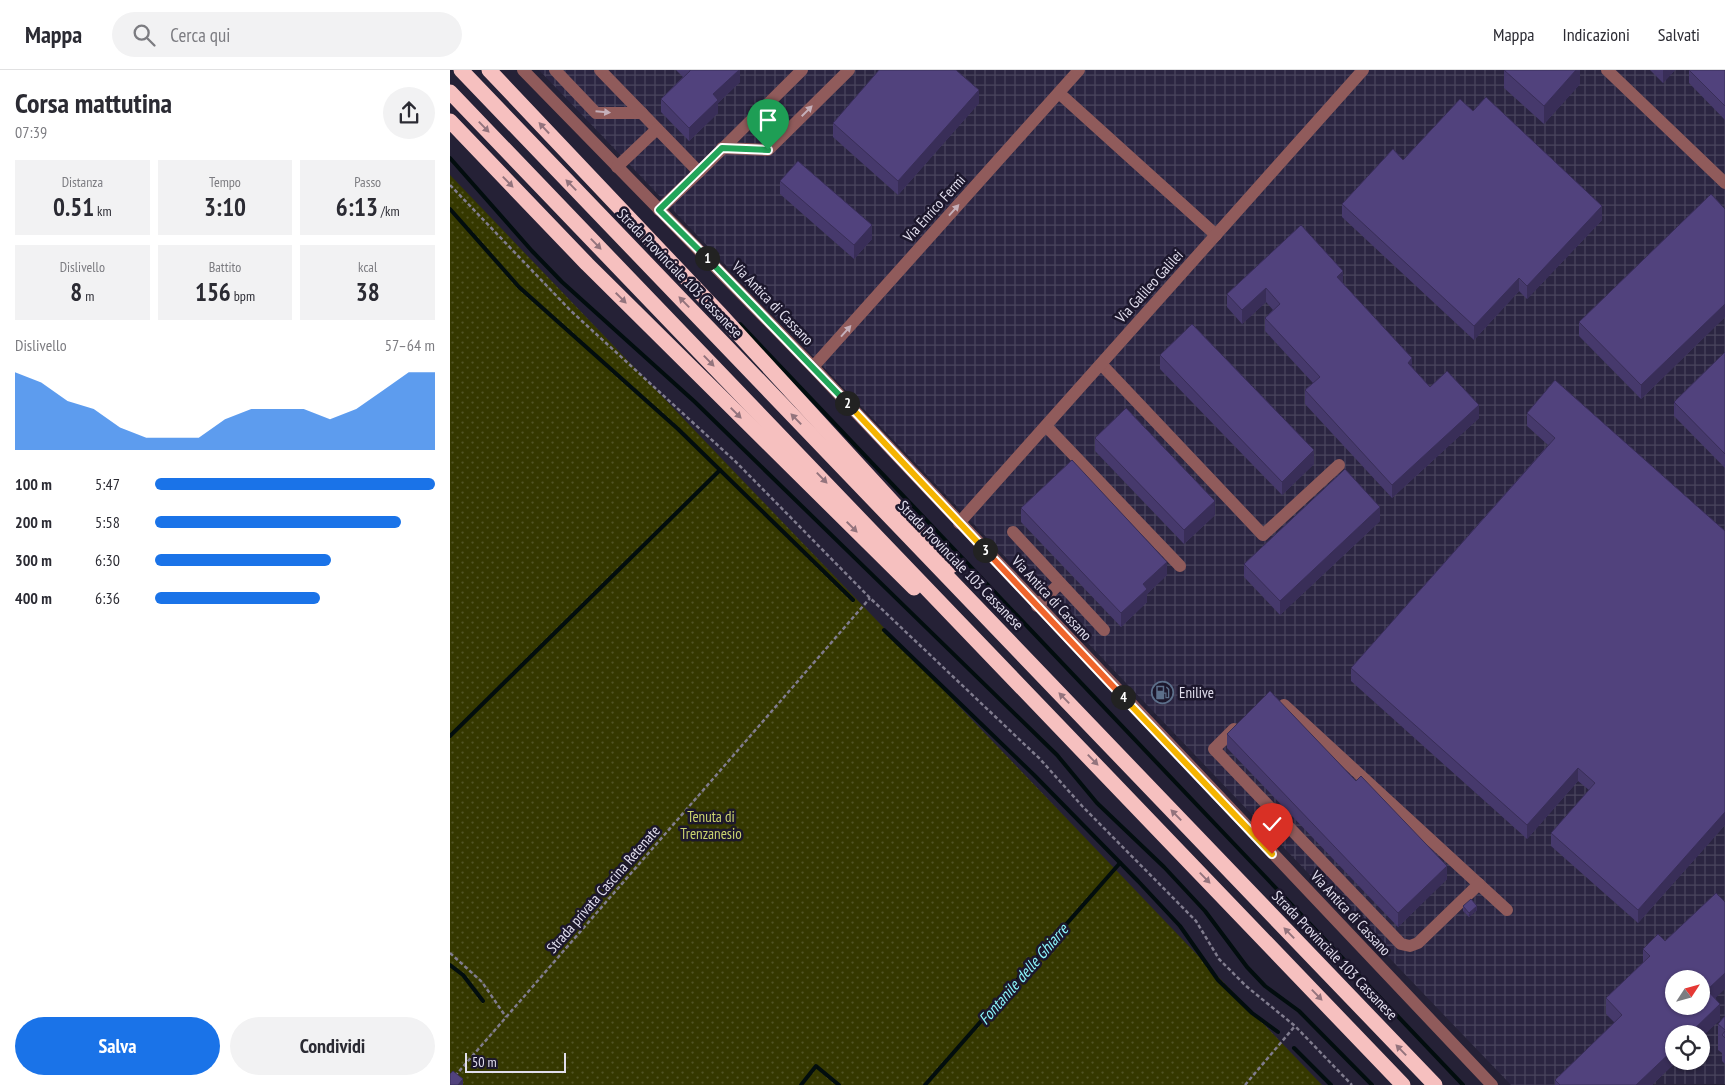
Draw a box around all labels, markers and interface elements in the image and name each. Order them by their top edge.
search box [112,12,462,57]
text: Mappa [25,19,82,50]
icon: search [130,21,158,49]
text: Cerca qui [170,23,230,47]
text: Mappa [1493,23,1534,46]
text: Indicazioni [1562,23,1630,46]
text: Salvati [1658,23,1700,46]
text: Corsa mattutina [15,84,172,121]
button: share [383,87,435,139]
pin [747,99,789,150]
one-way arrow [801,105,813,117]
icon: arrive [754,106,782,134]
one-way arrow [595,109,611,117]
one-way arrow [478,120,490,132]
text: 07:39 [15,122,47,142]
one-way arrow [538,123,550,135]
street label: Via Enrico Fermi [898,170,969,246]
text: Distanza [62,173,103,191]
text: Tempo [209,173,241,191]
text: Passo [354,173,381,191]
one-way arrow [502,176,514,188]
one-way arrow [565,179,577,191]
text: 0.51 [53,191,94,223]
text: 3:10 [204,191,246,223]
text: 6:13 [336,191,378,223]
text: km [94,202,112,220]
text: /km [378,202,400,220]
one-way arrow [948,204,960,216]
street label: Strada Provinciale 103 Cassanese [614,205,746,341]
one-way arrow [590,238,602,250]
pin: 1 [694,246,720,270]
street label: Via Galileo Galilei [1111,246,1187,327]
street label: Via Antica di Cassano [727,256,818,349]
text: Dislivello [60,258,105,276]
text: Battito [209,258,241,276]
text: kcal [358,258,377,276]
text: 8 [70,276,82,308]
text: 156 [195,276,231,308]
text: 38 [356,276,380,308]
text: m [82,287,94,305]
text: bpm [231,287,255,305]
one-way arrow [615,292,627,304]
one-way arrow [678,296,690,308]
one-way arrow [840,324,851,337]
text: Dislivello [15,335,67,355]
text: 57–64 m [385,335,435,355]
one-way arrow [703,355,715,367]
pin: 2 [834,390,860,416]
text: 2 [844,394,851,412]
one-way arrow [730,407,742,419]
one-way arrow [790,413,802,425]
one-way arrow [816,472,828,484]
text: 100 m [15,474,52,494]
text: 5:47 [95,474,120,494]
street label: Strada Provinciale 103 Cassanese [895,497,1027,633]
text: 200 m [15,512,52,532]
text: 5:58 [95,512,120,532]
one-way arrow [846,521,858,533]
pin: 3 [972,538,998,562]
text: 300 m [15,550,52,570]
text: 6:30 [95,550,120,570]
street label: Via Antica di Cassano [1007,551,1096,644]
text: 400 m [15,588,52,608]
text: 6:36 [95,588,120,608]
fuel station icon: Enilive [1151,680,1175,704]
place label: Enilive [1179,683,1214,702]
pin: 4 [1110,684,1136,710]
text: 4 [1120,688,1127,706]
one-way arrow [1058,692,1070,704]
one-way arrow [1087,754,1099,766]
pin [1251,803,1293,854]
park label: Tenuta di Trenzanesio [680,807,742,843]
one-way arrow [1170,810,1182,822]
icon: check [1258,810,1286,838]
street label: Strada privata Cascina Retenate [542,821,664,957]
street label: Via Antica di Cassano [1306,866,1395,959]
one-way arrow [1199,871,1211,883]
street label: Strada Provinciale 103 Cassanese [1268,886,1402,1024]
water label: Fontanile delle Ghiarre [974,919,1073,1028]
one-way arrow [1283,927,1295,939]
north arrow [1665,970,1710,1015]
map controls [1665,970,1710,1070]
one-way arrow [1311,989,1323,1001]
button: Salva [15,1017,220,1075]
button: Condividi [230,1017,435,1075]
button: locate [1665,1025,1710,1070]
one-way arrow [1395,1044,1407,1056]
scale bar [465,1050,566,1073]
text: 50 m [472,1053,497,1071]

